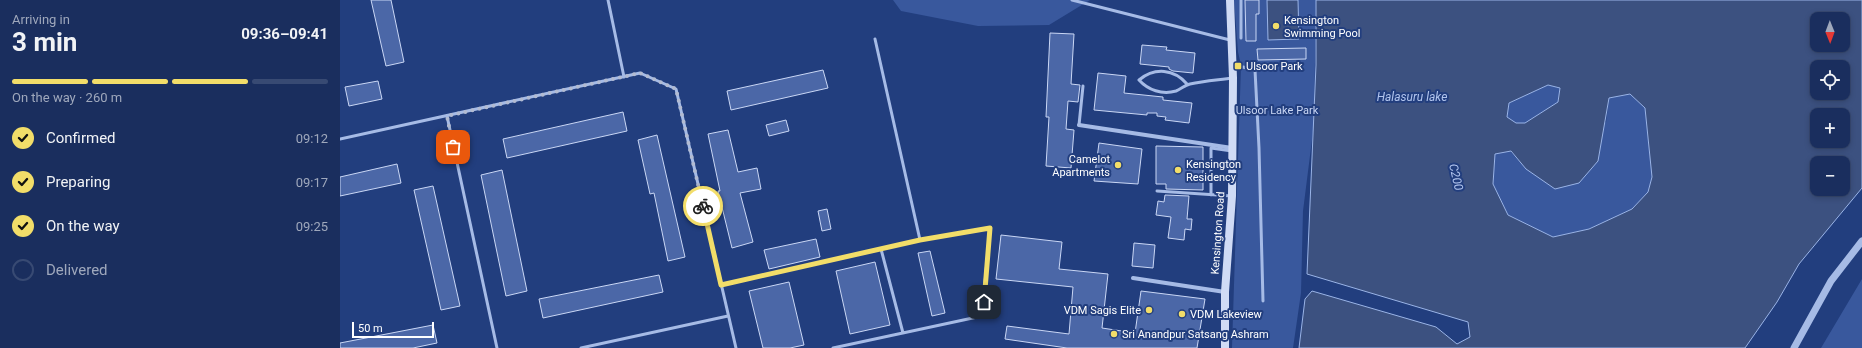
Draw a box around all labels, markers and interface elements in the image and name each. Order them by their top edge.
text: Arriving in [12,12,70,27]
north arrow [1810,12,1850,52]
map controls [1810,12,1850,196]
place label: Kensington Swimming Pool [1284,14,1361,40]
marker: Kensington Swimming Pool [1271,21,1281,31]
text: 09:36–09:41 [241,25,328,43]
text: 3 min [12,27,77,57]
place label: Ulsoor Park [1246,60,1303,73]
button: locate [1810,60,1850,100]
marker: Ulsoor Park [1233,61,1243,71]
text: On the way · 260 m [12,90,122,105]
water label: Halasuru lake [1377,90,1447,104]
park label: Ulsoor Lake Park [1236,104,1319,117]
button: + [1810,108,1850,148]
icon: check [12,127,34,149]
text: Confirmed [46,129,116,147]
pin [436,130,470,164]
text: 09:12 [296,131,328,146]
icon: bag [442,136,464,158]
place label: Camelot Apartments [1052,153,1110,179]
button: − [1810,156,1850,196]
place label: Kensington Residency [1186,158,1241,184]
marker: Camelot Apartments [1113,160,1123,170]
water label: C200 [1446,162,1466,192]
marker: Kensington Residency [1173,165,1183,175]
icon: check [12,171,34,193]
text: Preparing [46,173,110,191]
text: 09:17 [296,175,328,190]
courier [683,186,723,226]
street label: Kensington Road [1209,191,1227,275]
icon: bike [692,195,714,217]
icon: check [12,215,34,237]
text: On the way [46,217,120,235]
text: 09:25 [296,219,328,234]
text: Delivered [46,261,108,279]
pin [967,285,1001,319]
icon: home [973,291,995,313]
place label: VDM Sagis Elite [1064,304,1141,317]
marker: VDM Sagis Elite [1144,305,1154,315]
place label: VDM Lakeview [1190,308,1263,321]
marker: VDM Lakeview [1177,309,1187,319]
scale bar [352,320,434,339]
text: 50 m [358,322,383,335]
place label: Sri Anandpur Satsang Ashram [1122,328,1269,341]
marker: Sri Anandpur Satsang Ashram [1109,329,1119,339]

